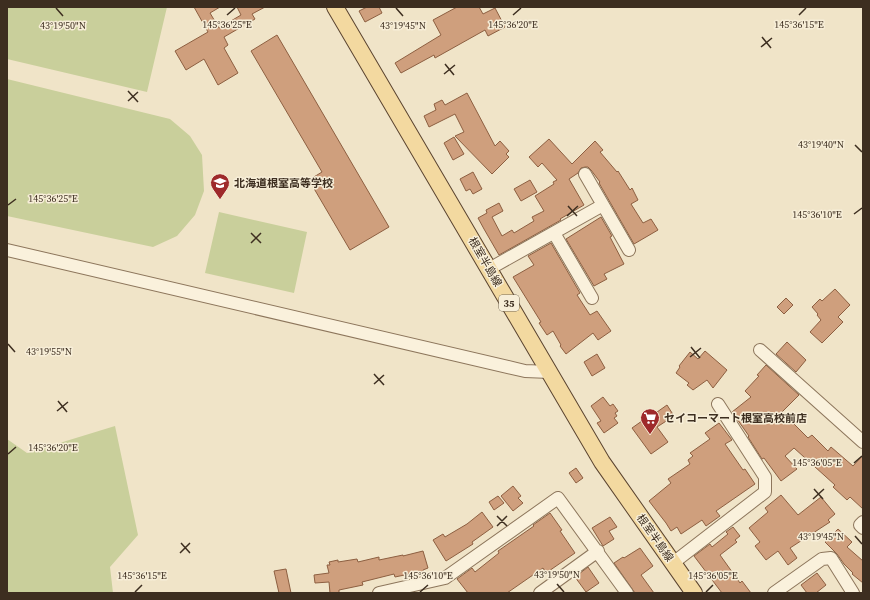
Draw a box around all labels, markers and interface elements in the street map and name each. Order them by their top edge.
text: 145°36'25"E [202,18,252,31]
text: 145°36'20"E [488,18,538,31]
text: 145°36'15"E [774,18,824,31]
text: 43°19'50"N [40,19,86,32]
text: 43°19'45"N [380,19,426,32]
text: 43°19'40"N [798,138,844,151]
school or university icon: 北海道根室高等学校 [209,172,231,200]
place label: 北海道根室高等学校 [234,176,333,191]
text: 145°36'25"E [28,192,78,205]
text: 145°36'10"E [792,208,842,221]
street label: 根室半島線 [465,234,505,290]
road number: 35 [499,295,519,311]
text: 43°19'55"N [26,345,72,358]
supermarket icon: セイコーマート根室高校前店 [639,407,661,435]
place label: セイコーマート根室高校前店 [664,411,807,426]
text: 145°36'20"E [28,441,78,454]
text: 145°36'05"E [792,456,842,469]
street label: 根室半島線 [633,511,677,565]
text: 43°19'45"N [798,530,844,543]
text: 43°19'50"N [534,568,580,581]
text: 145°36'15"E [117,569,167,582]
text: 145°36'10"E [403,569,453,582]
text: 145°36'05"E [688,569,738,582]

